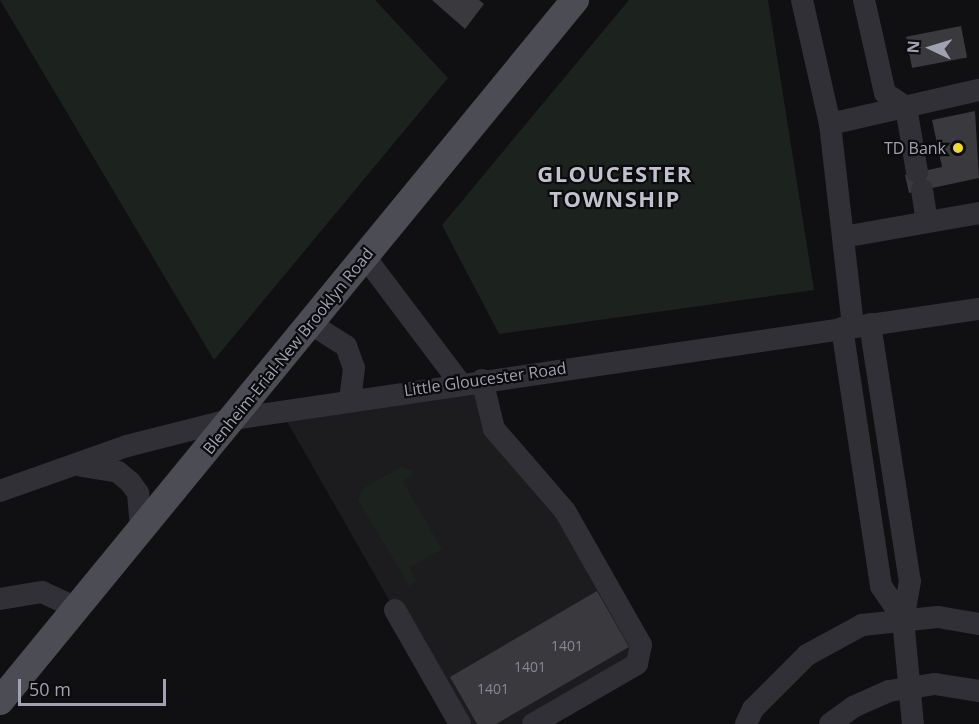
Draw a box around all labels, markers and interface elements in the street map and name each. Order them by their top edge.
north arrow [901,18,961,78]
text: N [902,39,924,54]
place label: TD Bank [884,138,946,158]
marker: TD Bank [951,141,965,155]
district label: GLOUCESTER TOWNSHIP [537,160,693,212]
street label: Blenheim-Erial-New Brooklyn Road [199,244,377,458]
street label: Little Gloucester Road [403,358,567,400]
house number: 1401 [551,638,583,654]
house number: 1401 [514,659,546,675]
scale bar [21,667,170,705]
text: 50 m [29,677,71,701]
house number: 1401 [477,681,509,697]

